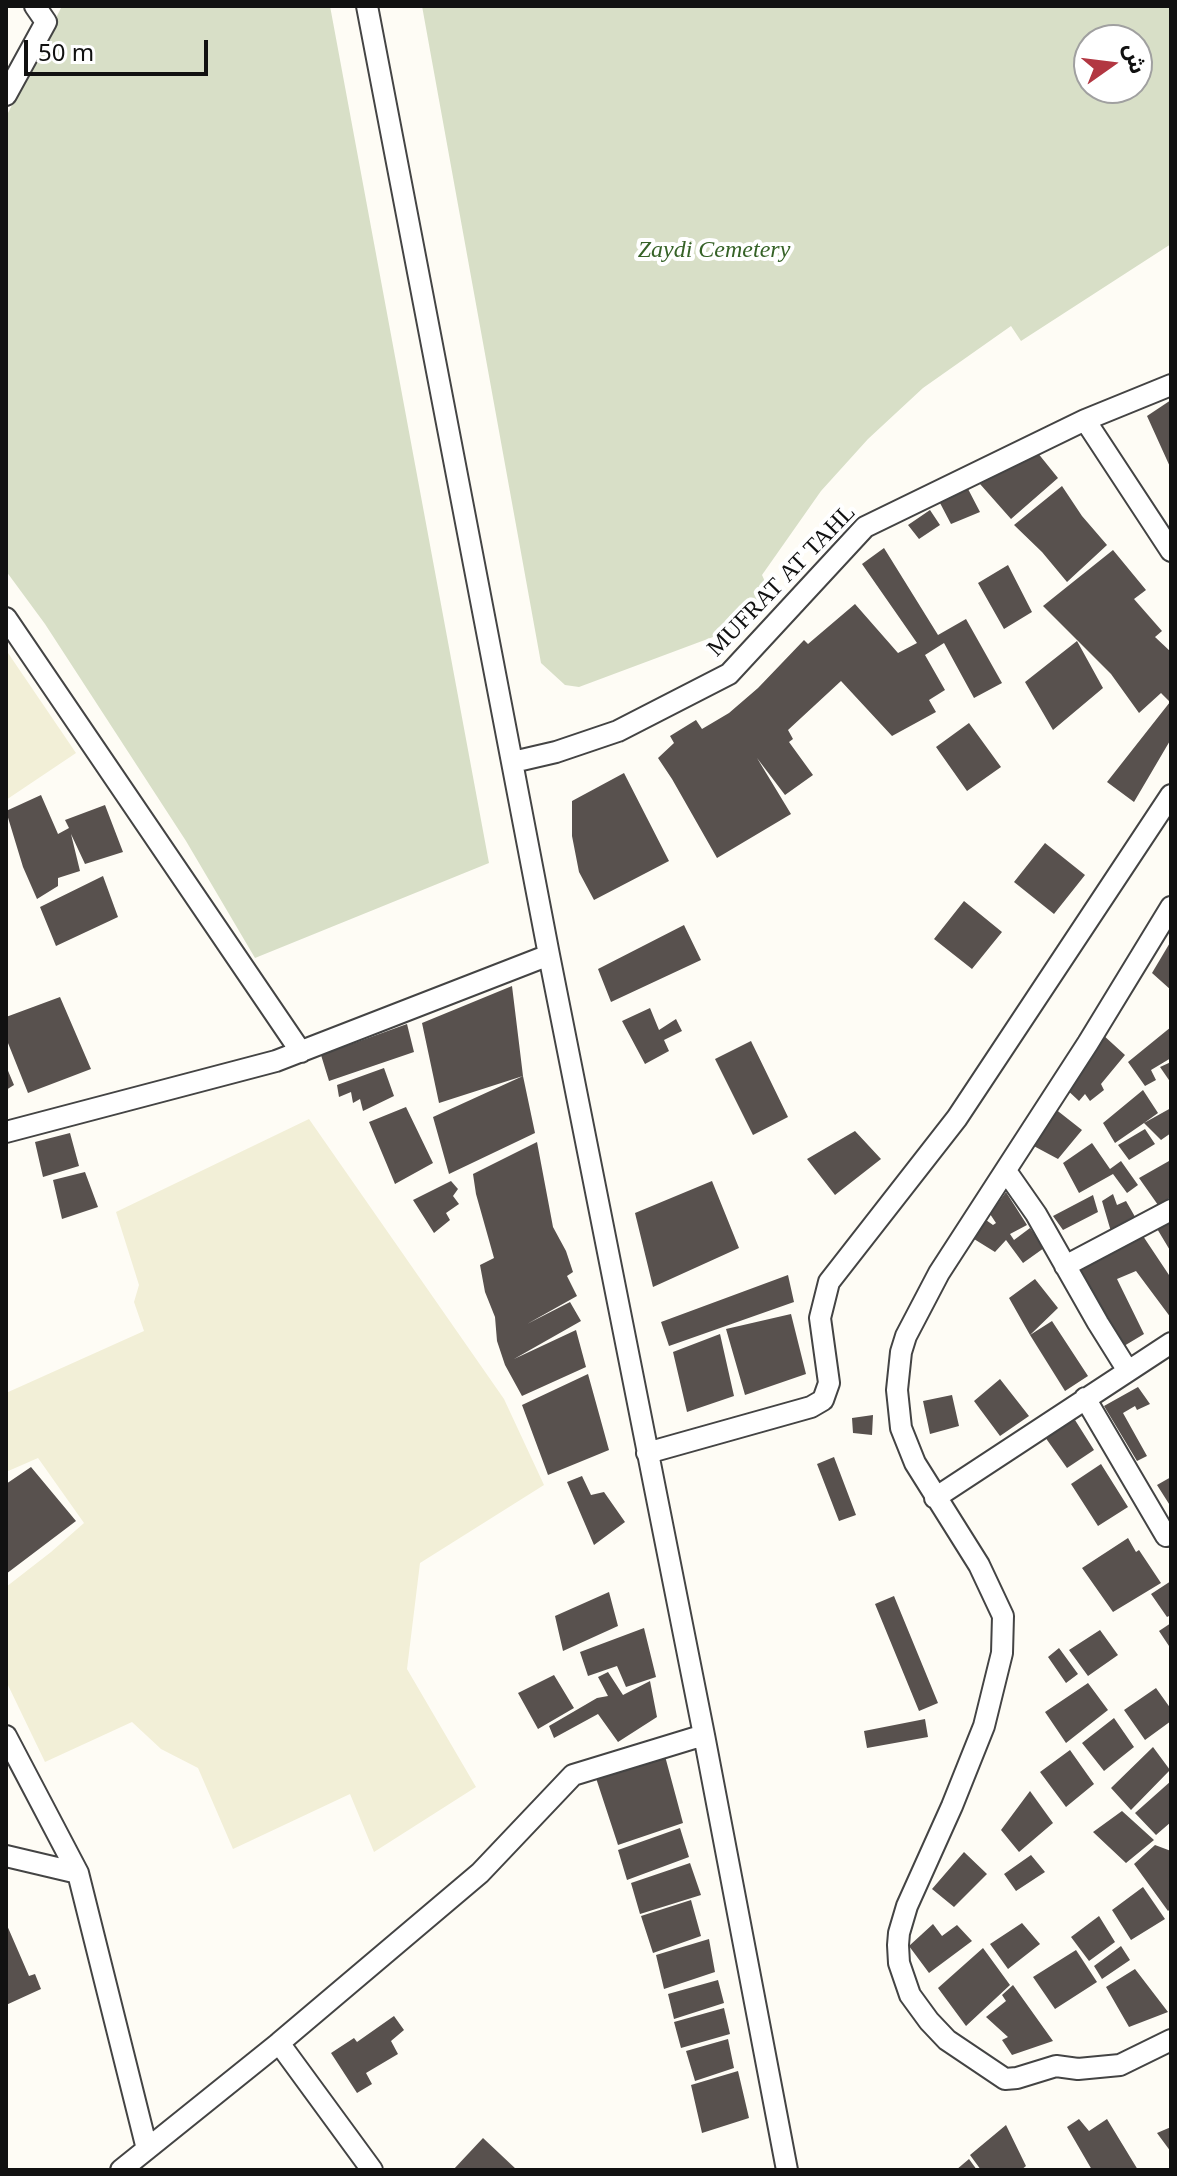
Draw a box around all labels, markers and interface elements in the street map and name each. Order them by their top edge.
scale bar [28,24,212,74]
north arrow [1073,24,1153,104]
text: 50 m [38,28,94,79]
text: ش [1108,38,1160,79]
park label: Zaydi Cemetery [626,237,802,265]
street label: MUFRAT AT TAHL [705,502,859,660]

